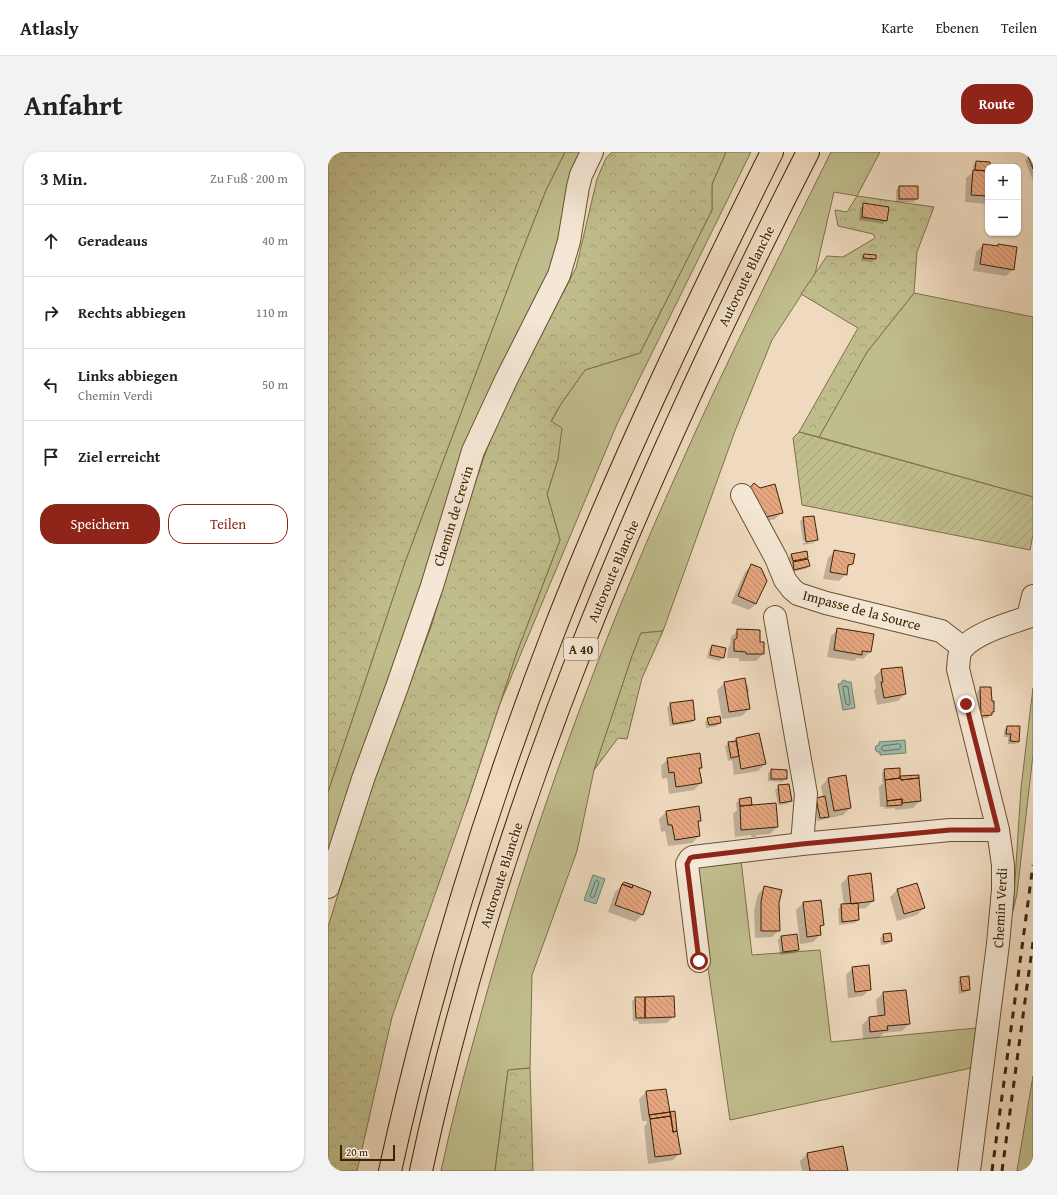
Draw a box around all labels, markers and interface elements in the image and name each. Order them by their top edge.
text: Atlasly [20,14,79,42]
text: Karte [881,18,914,38]
text: Ebenen [936,18,979,38]
text: Teilen [1001,18,1037,38]
text: Anfahrt [24,84,123,125]
button: Route [961,84,1033,124]
map controls [985,164,1021,236]
button: + [985,164,1021,200]
text: 3 Min. [40,166,87,191]
text: Zu Fuß · 200 m [210,169,288,188]
button: − [985,200,1021,236]
street label: Autoroute Blanche [713,222,779,330]
icon: ahead [40,230,62,252]
text: Geradeaus [78,230,148,251]
text: 40 m [262,231,288,250]
icon: right [40,302,62,324]
text: Rechts abbiegen [78,302,186,323]
text: 110 m [256,303,288,322]
text: Links abbiegen [78,365,178,386]
icon: left [40,374,62,396]
text: 50 m [262,375,288,394]
text: Chemin Verdi [78,386,153,405]
icon: arrive [40,446,62,468]
text: Ziel erreicht [78,446,160,467]
street label: Chemin de Crevin [428,463,478,569]
button: Speichern [40,504,160,544]
button: Teilen [168,504,288,544]
street label: Autoroute Blanche [582,516,644,625]
street label: Impasse de la Source [801,585,924,635]
road number: A 40 [564,638,598,660]
route end [957,695,975,713]
street label: Autoroute Blanche [475,819,528,930]
street label: Chemin Verdi [988,867,1012,949]
route start [690,952,708,970]
scale bar [340,1143,395,1162]
text: 20 m [346,1144,368,1160]

